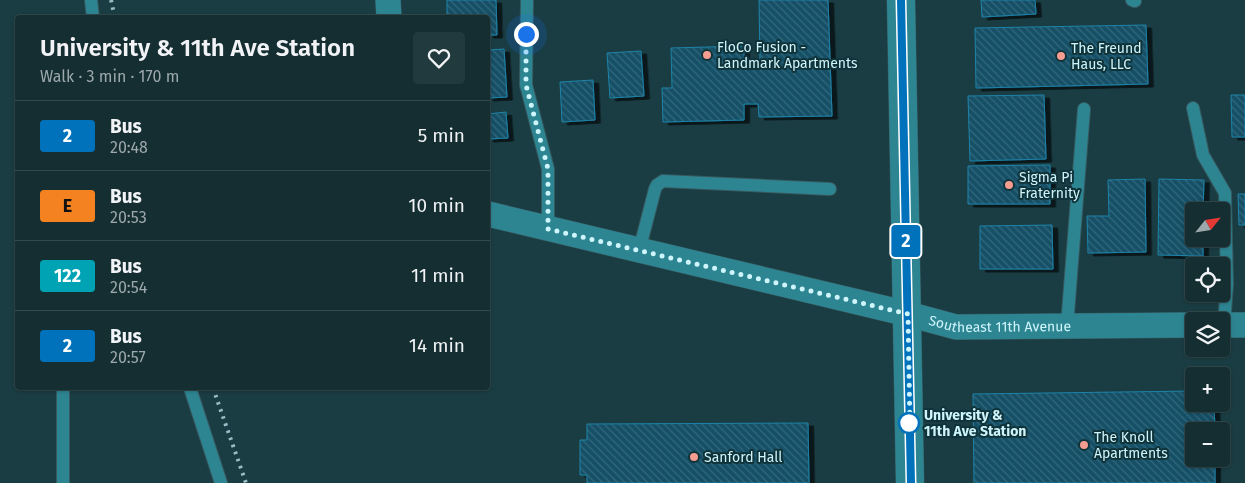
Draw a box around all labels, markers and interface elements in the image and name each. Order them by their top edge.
your location [514,22,539,47]
button: heart [413,32,465,84]
text: University & 11th Ave Station [40,34,355,62]
place label: FloCo Fusion - Landmark Apartments [717,39,858,72]
place label: The Freund Haus, LLC [1071,40,1142,73]
marker: FloCo Fusion - Landmark Apartments [701,49,713,61]
marker: The Freund Haus, LLC [1055,50,1067,62]
text: Walk · 3 min · 170 m [40,67,179,86]
text: Bus [110,115,142,138]
text: 5 min [418,124,465,147]
text: 2 [63,125,72,147]
text: 20:48 [110,138,148,157]
place label: Sigma Pi Fraternity [1019,169,1080,202]
marker: Sigma Pi Fraternity [1003,179,1015,191]
text: Bus [110,185,142,208]
text: 10 min [408,194,465,217]
text: E [63,195,72,217]
north arrow [1185,202,1230,248]
map controls [1185,202,1230,467]
text: 20:53 [110,208,147,227]
line badge: 2 [890,225,922,257]
text: 2 [901,230,911,252]
text: Bus [110,255,142,278]
button: locate [1185,257,1230,302]
text: 11 min [411,264,465,287]
text: 122 [54,265,81,287]
text: 20:54 [110,278,147,297]
street label: Southeast 11th Avenue [927,311,1071,336]
button: layers [1185,312,1230,357]
text: Bus [110,325,142,348]
text: 14 min [409,334,465,357]
text: 2 [63,335,72,357]
text: 20:57 [110,348,146,367]
button: + [1185,367,1230,412]
place label: University & 11th Ave Station [924,407,1026,440]
marker: University & 11th Ave Station [898,412,920,434]
button: − [1185,422,1230,467]
place label: The Knoll Apartments [1094,429,1168,462]
marker: The Knoll Apartments [1078,439,1090,451]
place label: Sanford Hall [704,449,782,466]
marker: Sanford Hall [688,451,700,463]

